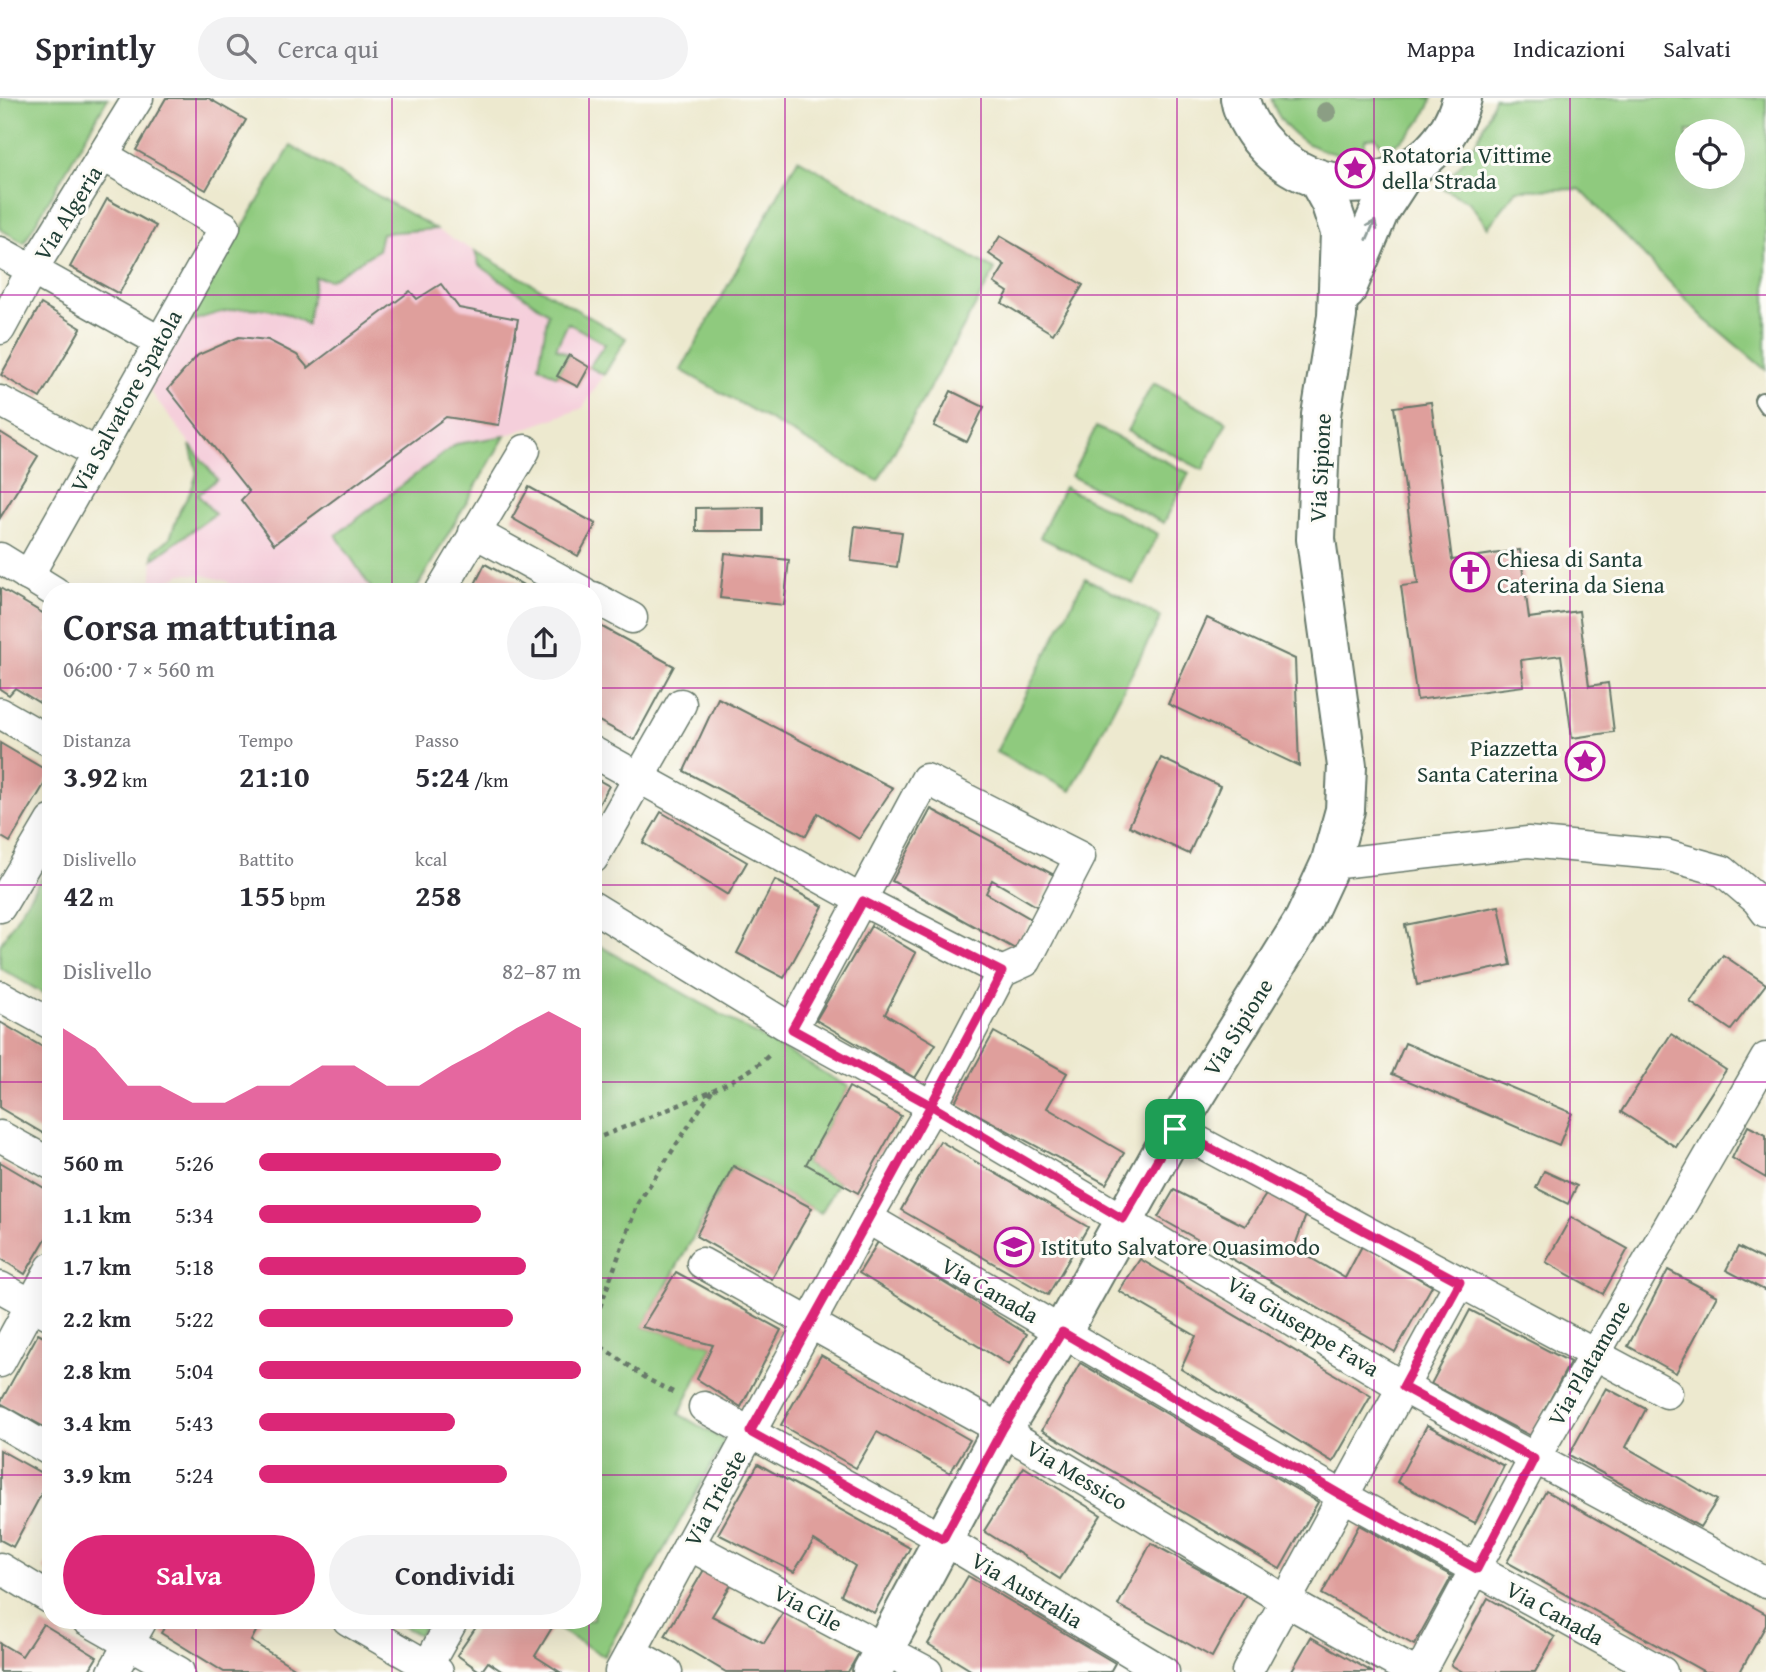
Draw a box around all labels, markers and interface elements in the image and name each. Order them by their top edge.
search box [198,17,688,80]
text: Sprintly [35,24,156,72]
icon: search [222,29,260,67]
text: Cerca qui [278,29,379,68]
text: Mappa [1407,31,1475,66]
text: Indicazioni [1513,31,1625,66]
text: Salvati [1663,31,1731,66]
map controls [1675,119,1745,189]
button: locate [1675,119,1745,189]
place label: Rotatoria Vittime della Strada [1382,138,1552,197]
place icon: Rotatoria Vittime della Strada [1334,147,1376,189]
street label: Via Algeria [25,159,110,267]
one-way arrow [1366,220,1379,241]
street label: Via Salvatore Spatola [62,303,190,498]
street label: Via Sipione [1300,412,1339,523]
place label: Chiesa di Santa Caterina da Siena [1497,542,1665,601]
church icon: Chiesa di Santa Caterina da Siena [1449,551,1491,593]
text: Corsa mattutina [63,598,337,654]
button: share [507,606,581,680]
text: 06:00 · 7 × 560 m [63,652,215,685]
text: Distanza [63,726,131,754]
text: Tempo [239,726,293,754]
text: Passo [415,726,459,754]
place label: Piazzetta Santa Caterina [1417,731,1558,790]
place icon: Piazzetta Santa Caterina [1564,740,1606,782]
text: 3.92 [63,754,118,798]
text: 21:10 [239,754,310,798]
text: 5:24 [415,754,470,798]
text: km [118,766,147,794]
text: /km [470,766,508,794]
text: Dislivello [63,845,136,873]
text: Battito [239,845,294,873]
text: kcal [415,845,447,873]
text: 42 [63,873,94,917]
text: 155 [239,873,286,917]
text: 258 [415,873,462,917]
text: m [94,885,114,913]
text: bpm [286,885,325,913]
text: Dislivello [63,954,152,987]
text: 82–87 m [502,954,581,987]
street label: Via Sipione [1195,972,1281,1082]
pin [1145,1099,1205,1159]
icon: arrive [1156,1110,1194,1148]
text: 560 m [63,1146,124,1179]
text: 5:26 [175,1146,214,1179]
text: 1.1 km [63,1198,131,1231]
text: 5:34 [175,1198,214,1231]
school or university icon: Istituto Salvatore Quasimodo [993,1226,1035,1268]
place label: Istituto Salvatore Quasimodo [1041,1230,1320,1263]
street label: Via Canada [935,1248,1045,1331]
text: 1.7 km [63,1250,131,1283]
text: 5:18 [175,1250,214,1283]
street label: Via Giuseppe Fava [1221,1267,1386,1384]
street label: Via Platamone [1539,1294,1638,1432]
text: 2.2 km [63,1302,131,1335]
text: 5:22 [175,1302,214,1335]
text: 2.8 km [63,1354,131,1387]
text: 5:04 [175,1354,214,1387]
text: 3.4 km [63,1406,131,1439]
text: 5:43 [175,1406,214,1439]
street label: Via Messico [1020,1431,1135,1518]
street label: Via Trieste [675,1444,754,1552]
text: 3.9 km [63,1458,131,1491]
text: 5:24 [175,1458,214,1491]
button: Salva [63,1535,315,1615]
button: Condividi [329,1535,581,1615]
street label: Via Australia [965,1543,1089,1636]
street label: Via Canada [1500,1572,1610,1653]
street label: Via Cile [768,1576,849,1639]

